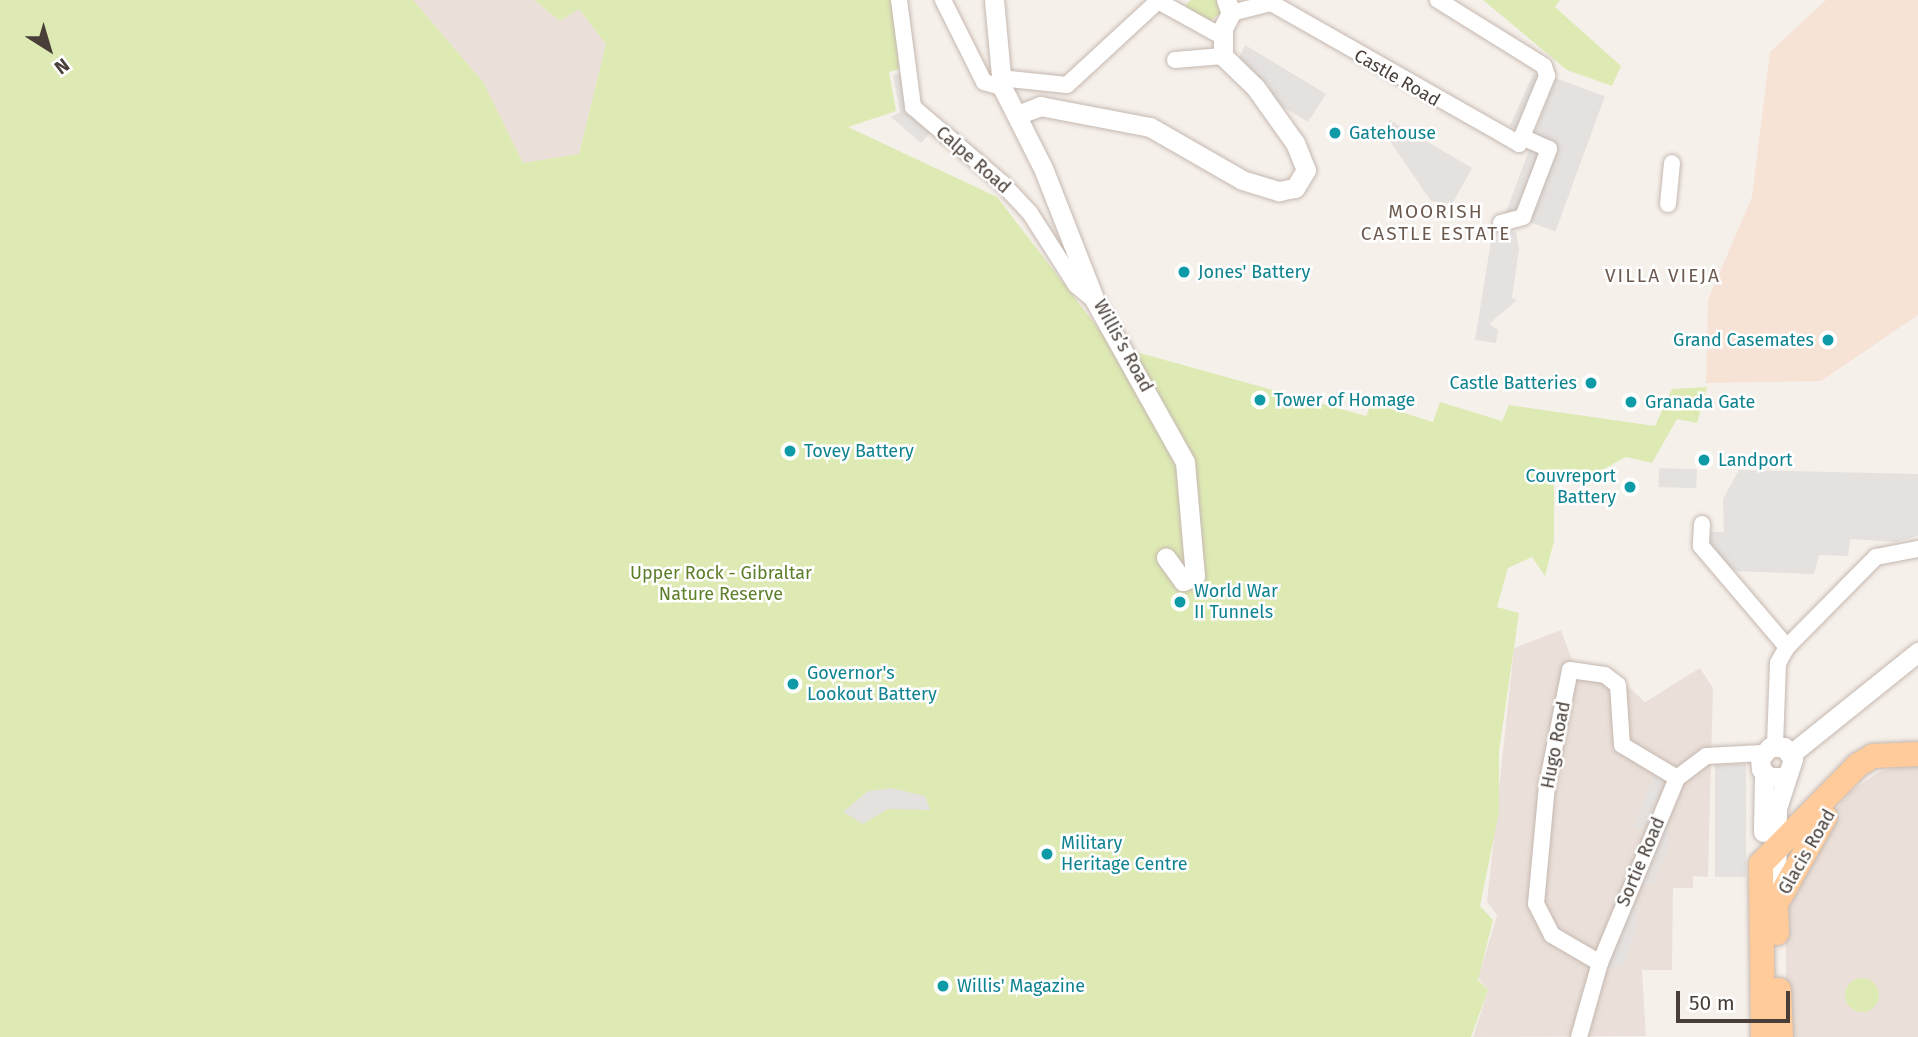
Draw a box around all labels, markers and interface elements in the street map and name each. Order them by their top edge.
north arrow [14,14,84,84]
street label: Castle Road [1350,45,1444,111]
text: N [50,53,74,79]
street label: Calpe Road [931,122,1015,198]
place label: Gatehouse [1349,122,1436,144]
marker: Gatehouse [1327,125,1343,141]
district label: MOORISH CASTLE ESTATE [1362,201,1510,245]
place label: Jones' Battery [1198,261,1310,283]
marker: Jones' Battery [1176,264,1192,280]
district label: VILLA VIEJA [1606,265,1720,287]
street label: Willis’s Road [1089,296,1157,396]
place label: Grand Casemates [1673,329,1814,351]
marker: Grand Casemates [1820,332,1836,348]
place label: Castle Batteries [1449,372,1577,394]
marker: Castle Batteries [1583,375,1599,391]
place label: Tower of Homage [1274,389,1415,411]
place label: Granada Gate [1645,391,1755,413]
marker: Tower of Homage [1252,392,1268,408]
marker: Granada Gate [1623,394,1639,410]
place label: Tovey Battery [804,440,914,462]
marker: Tovey Battery [782,443,798,459]
place label: Landport [1718,449,1793,471]
marker: Landport [1696,452,1712,468]
place label: Couvreport Battery [1526,466,1616,508]
marker: Couvreport Battery [1622,479,1638,495]
park label: Upper Rock - Gibraltar Nature Reserve [630,563,812,606]
place label: World War II Tunnels [1194,581,1278,624]
marker: World War II Tunnels [1172,594,1188,610]
place label: Governor's Lookout Battery [807,663,937,706]
marker: Governor's Lookout Battery [785,676,801,692]
street label: Hugo Road [1537,699,1575,791]
street label: Glacis Road [1774,806,1840,898]
street label: Sortie Road [1613,814,1669,910]
place label: Military Heritage Centre [1061,833,1188,876]
marker: Military Heritage Centre [1039,846,1055,862]
place label: Willis' Magazine [957,975,1085,997]
marker: Willis' Magazine [935,978,951,994]
scale bar [1680,978,1794,1022]
text: 50 m [1689,990,1735,1016]

